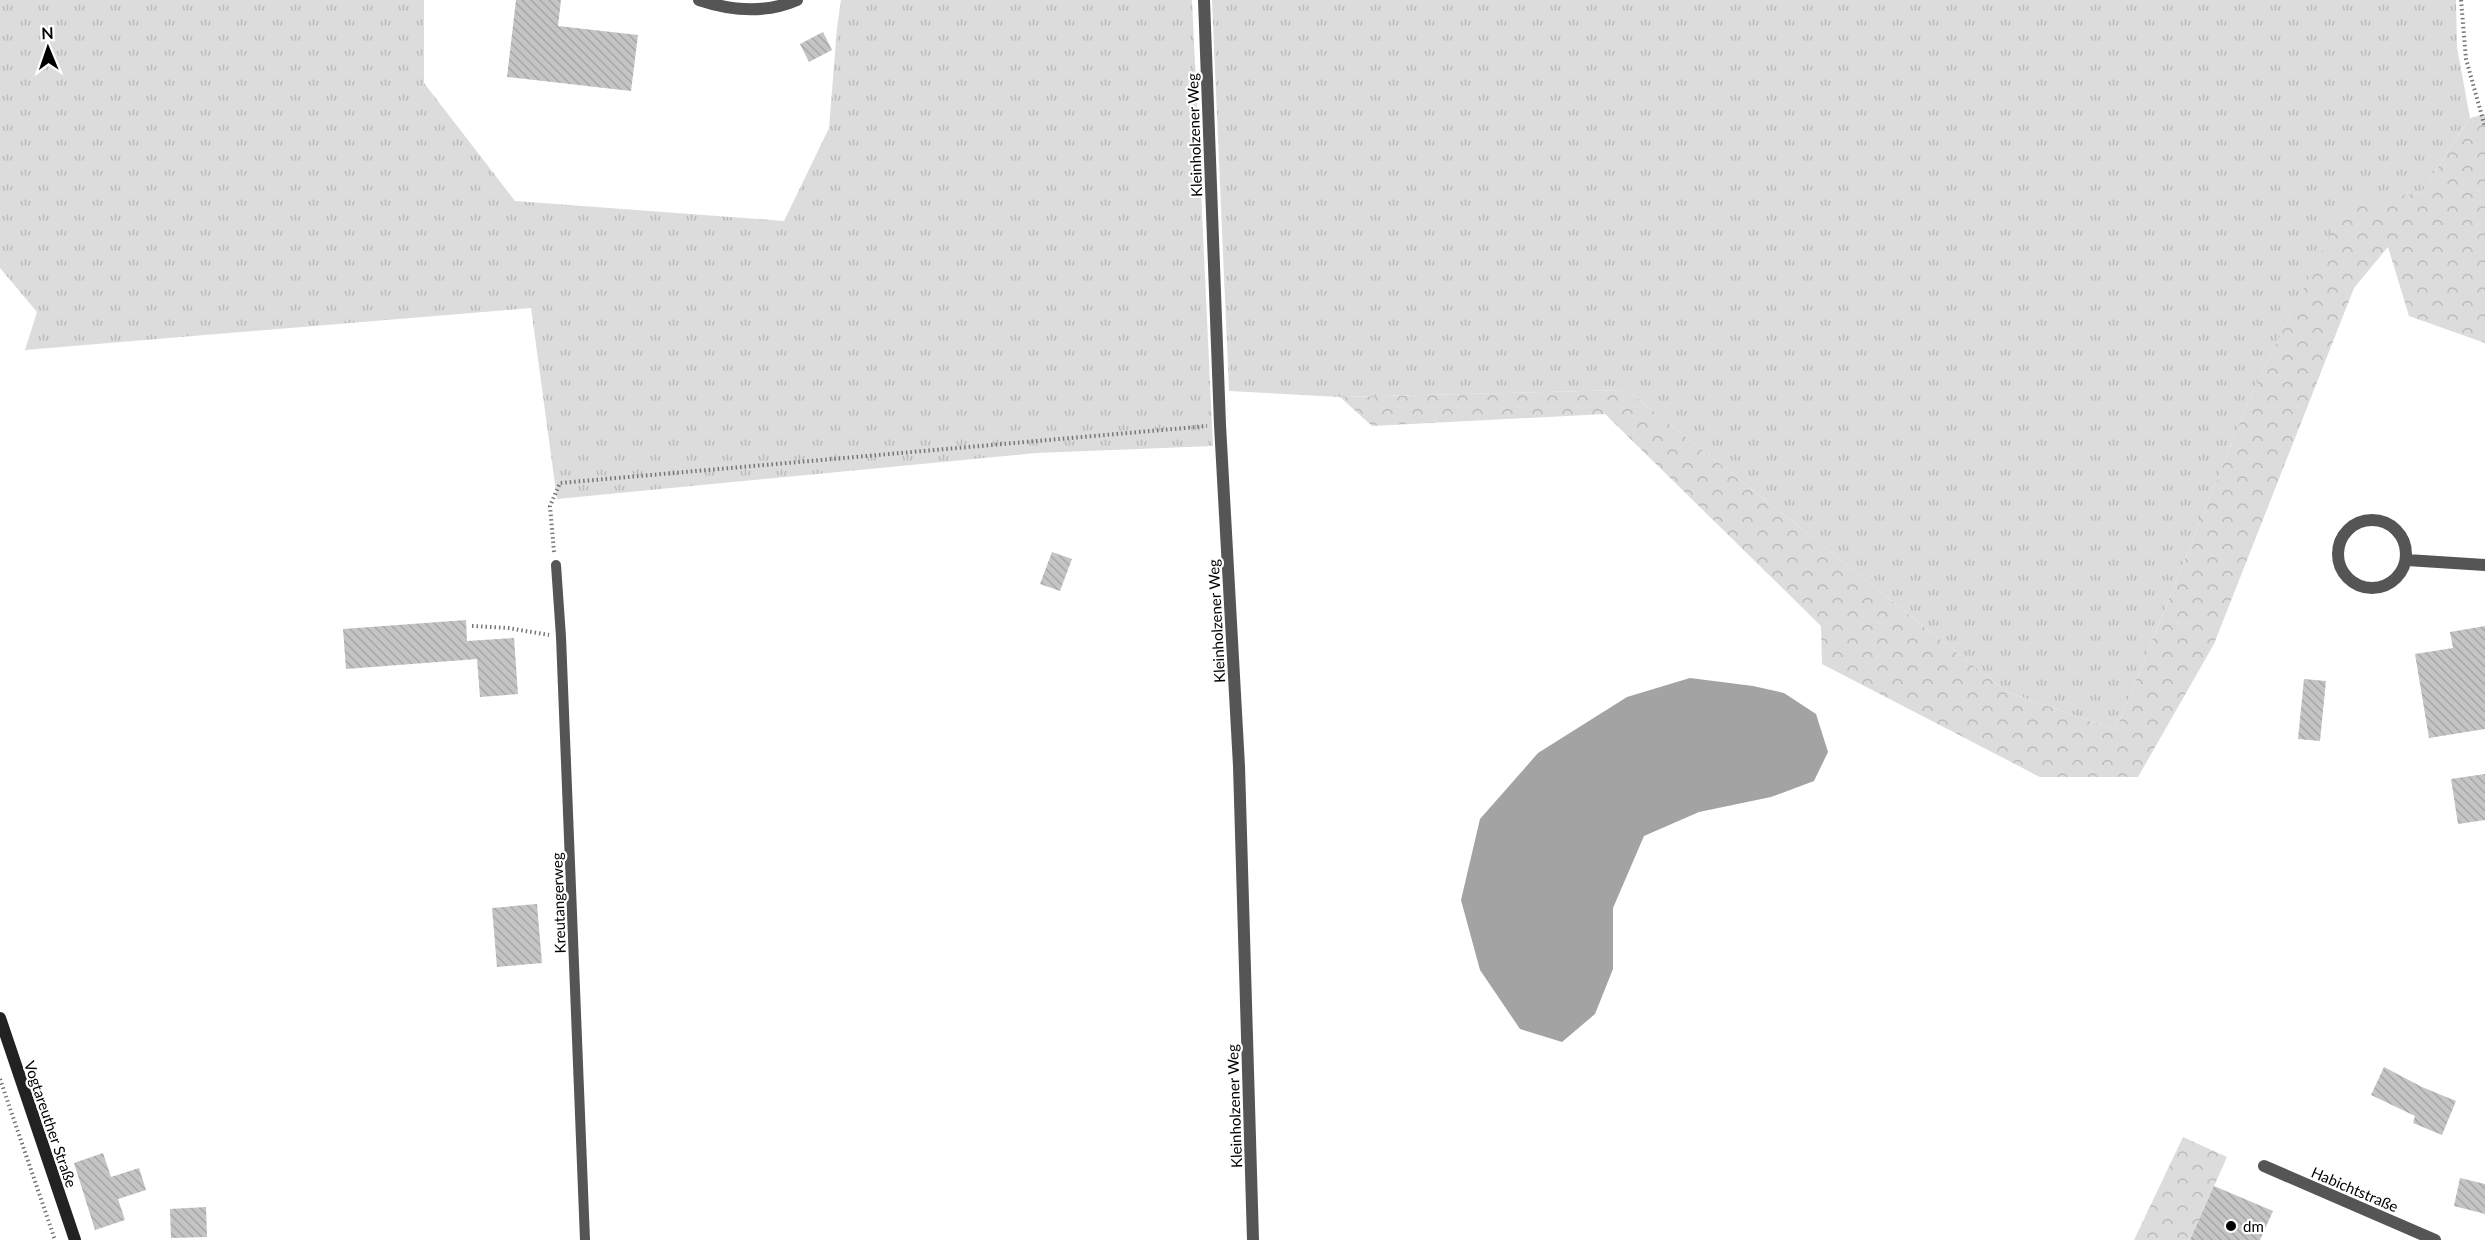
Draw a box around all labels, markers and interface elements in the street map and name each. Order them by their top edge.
north arrow [18,18,78,78]
text: N [41,23,54,42]
street label: Kleinholzener Weg [1183,73,1205,197]
street label: Kleinholzener Weg [1204,559,1228,683]
street label: Kreutangerweg [547,852,569,954]
street label: Kleinholzener Weg [1223,1044,1245,1168]
street label: Vogtareuther Straße [21,1058,81,1190]
street label: Habichtstraße [2309,1163,2401,1215]
place label: dm [2243,1217,2264,1235]
marker: dm [2224,1219,2238,1233]

